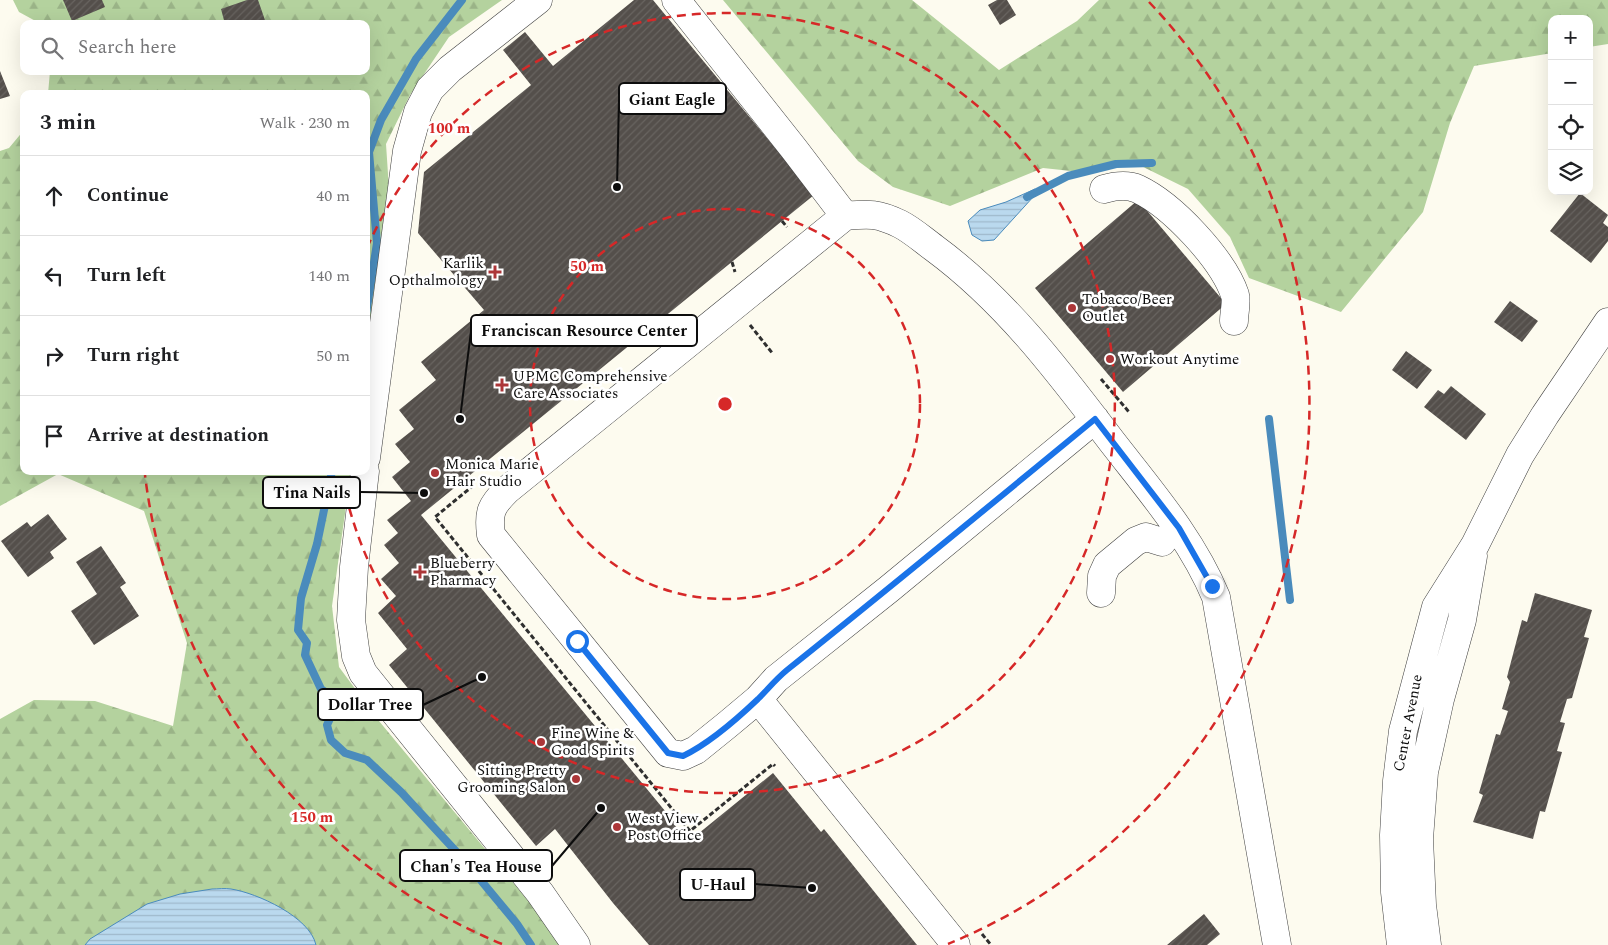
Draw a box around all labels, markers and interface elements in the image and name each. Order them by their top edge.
map controls [1548,15,1593,195]
button: + [1548,15,1593,60]
search box [20,20,370,75]
text: Search here [78,33,177,62]
icon: search [38,34,66,62]
button: − [1548,60,1593,105]
callout: Giant Eagle [619,83,726,114]
text: Giant Eagle [629,88,715,112]
button: locate [1548,105,1593,150]
text: 3 min [40,107,96,139]
text: Walk · 230 m [259,111,350,135]
text: 100 m [428,117,471,140]
button: layers [1548,150,1593,195]
text: Continue [87,181,169,210]
icon: ahead [40,182,68,210]
text: 40 m [316,184,350,208]
place label: Karlik Opthalmology [389,252,485,292]
text: 50 m [570,255,605,278]
text: Turn left [87,261,166,290]
icon: left [40,262,68,290]
text: 140 m [308,264,350,288]
marker: Karlik Opthalmology [488,265,502,279]
place label: Tobacco/Beer Outlet [1082,288,1172,328]
marker: Tobacco/Beer Outlet [1066,302,1078,314]
callout: Franciscan Resource Center [471,315,697,346]
text: Franciscan Resource Center [481,319,687,343]
text: Turn right [87,341,180,370]
icon: right [40,342,68,370]
text: 50 m [316,344,350,368]
place label: Workout Anytime [1120,348,1239,371]
marker: Workout Anytime [1104,353,1116,365]
place label: UPMC Comprehensive Care Associates [513,365,668,405]
marker: UPMC Comprehensive Care Associates [495,378,509,392]
centre of rings [716,395,734,413]
text: Arrive at destination [87,421,269,450]
icon: arrive [40,422,68,450]
place label: Monica Marie Hair Studio [445,453,539,493]
marker: Monica Marie Hair Studio [429,467,441,479]
callout: Tina Nails [263,477,360,508]
text: Tina Nails [273,481,351,505]
place label: Blueberry Pharmacy [430,552,497,592]
marker: Blueberry Pharmacy [414,566,426,578]
route end [1201,575,1224,598]
route start [566,630,589,653]
street label: Center Avenue [1387,672,1429,774]
callout: Dollar Tree [318,689,423,720]
text: Dollar Tree [328,693,412,717]
place label: Fine Wine & Good Spirits [551,722,635,762]
marker: Fine Wine & Good Spirits [535,736,547,748]
place label: Sitting Pretty Grooming Salon [457,759,567,799]
marker: Sitting Pretty Grooming Salon [570,773,582,785]
text: 150 m [291,806,334,829]
place label: West View Post Office [627,807,701,847]
marker: West View Post Office [611,821,623,833]
callout: Chan's Tea House [400,850,552,881]
text: Chan's Tea House [410,855,542,879]
callout: U-Haul [680,869,755,900]
text: U-Haul [690,873,746,897]

